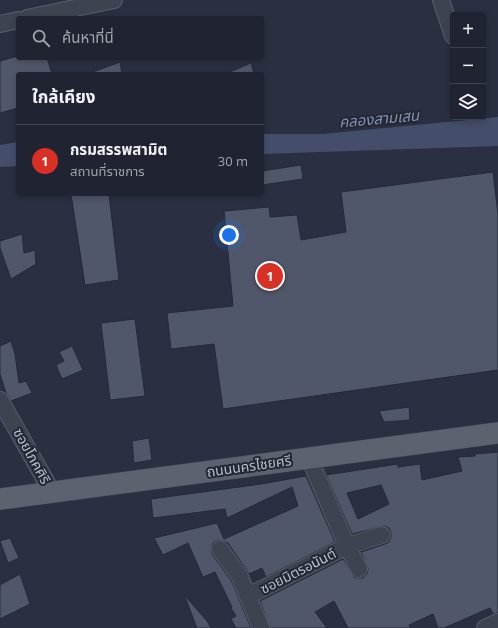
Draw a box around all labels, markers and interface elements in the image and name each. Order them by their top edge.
map controls [450,12,486,120]
button: + [450,12,486,48]
search box [16,16,264,60]
icon: search [30,27,52,49]
text: ค้นหาที่นี่ [62,27,114,47]
button: − [450,48,486,84]
button: layers [450,84,486,120]
text: ใกล้เคียง [32,85,95,108]
water label: คลองสามเสน [338,104,421,131]
text: กรมสรรพสามิต [70,139,167,159]
text: 1 [41,152,49,170]
text: 30 m [218,152,248,170]
text: สถานที่ราชการ [70,162,145,180]
your location [219,225,239,245]
pin: 1 [257,261,283,291]
street label: ซอยโภคศิริ [9,424,56,487]
street label: ถนนนครไชยศรี [205,450,293,481]
street label: ซอยมิตรอนันต์ [257,543,339,598]

